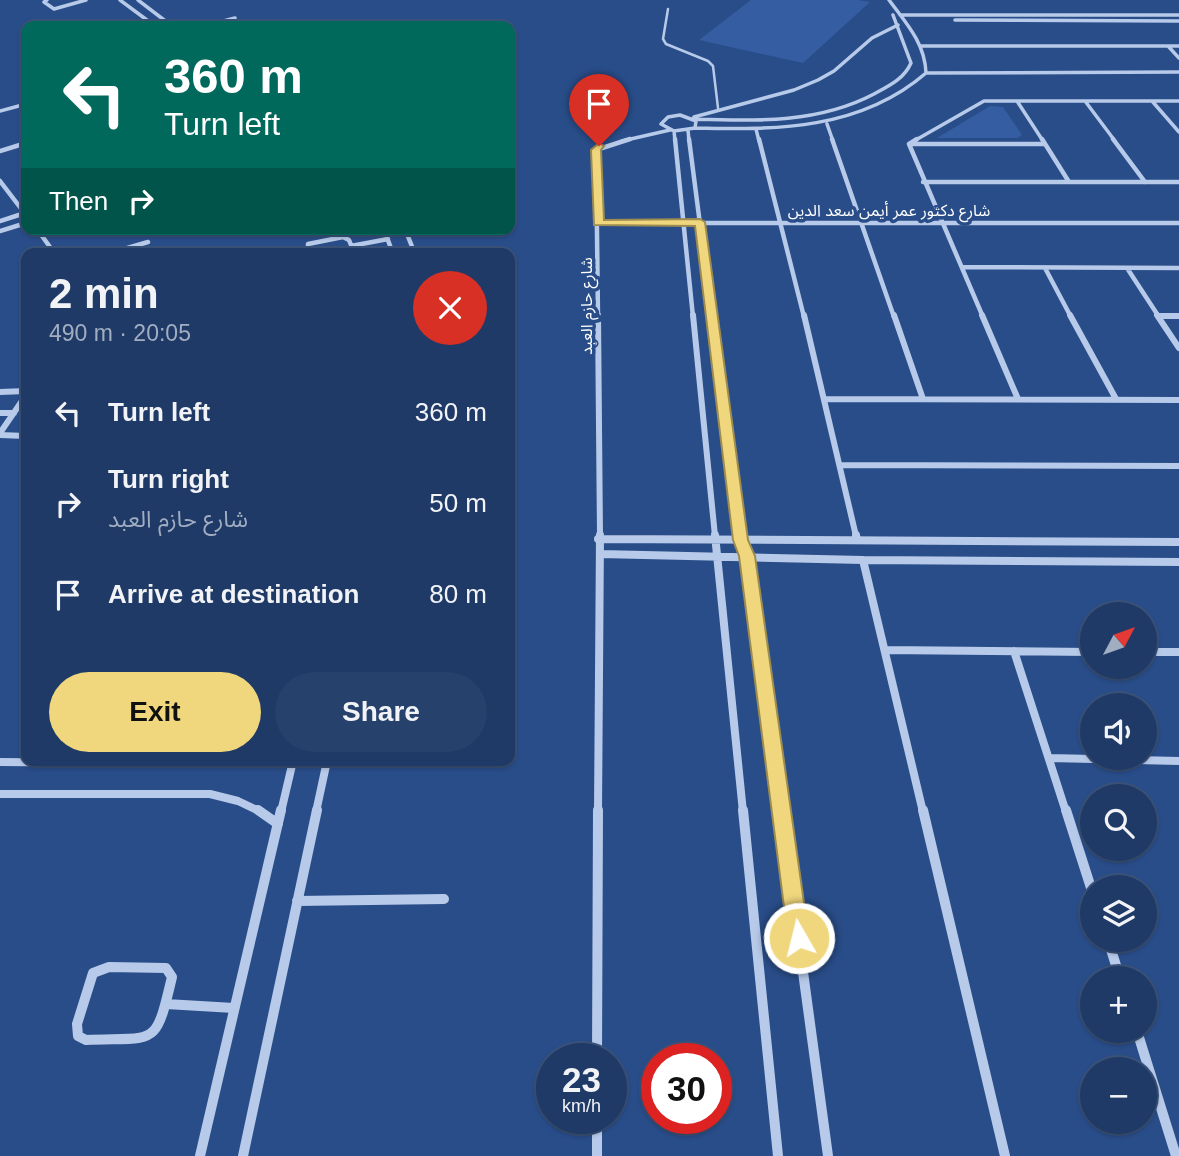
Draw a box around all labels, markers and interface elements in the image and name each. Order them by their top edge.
icon: left [49,49,140,140]
text: 360 m [164,49,303,103]
pin [569,74,629,146]
icon: arrive [580,85,618,123]
text: Turn left [164,106,280,142]
icon: right [122,182,160,220]
text: Then [49,186,108,216]
street label: شارع دكتور عمر أيمن سعد الدين [788,201,990,223]
street label: شارع حازم العبد [578,257,599,355]
text: 2 min [49,270,159,317]
button: close [413,271,487,345]
text: 490 m · 20:05 [49,320,191,346]
icon: left [49,394,87,432]
text: Turn left [108,397,210,427]
text: 360 m [415,397,487,427]
text: Turn right [108,464,229,494]
icon: right [49,485,87,523]
text: 50 m [429,488,487,518]
text: شارع حازم العبد [108,506,248,532]
icon: arrive [49,576,87,614]
text: Arrive at destination [108,579,359,609]
text: 80 m [429,579,487,609]
north arrow [1080,602,1157,679]
map controls [1080,602,1157,1134]
button: Exit [49,672,261,752]
button: Share [275,672,487,752]
button: sound [1080,693,1157,770]
button: search [1080,784,1157,861]
button: layers [1080,875,1157,952]
position arrow [762,901,836,975]
button: + [1080,966,1157,1043]
speed limit sign: 30 [641,1043,732,1134]
button: − [1080,1057,1157,1134]
text: 23 [562,1060,601,1099]
text: km/h [562,1096,601,1116]

